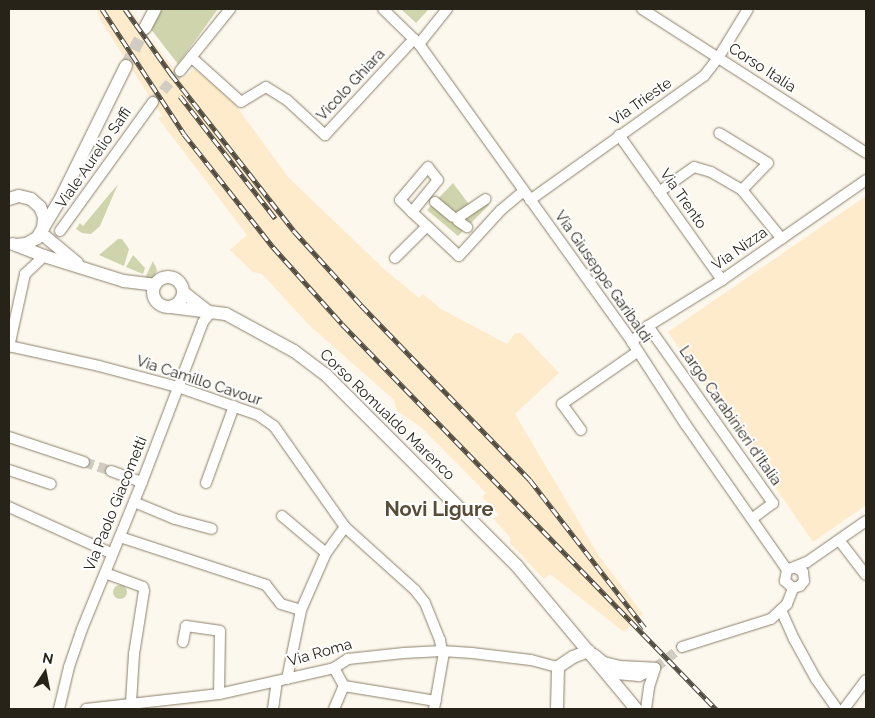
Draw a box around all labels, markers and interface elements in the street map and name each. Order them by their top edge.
street label: Corso Italia [725,40,799,96]
street label: Vicolo Ghiara [313,45,389,125]
street label: Via Trieste [607,74,675,130]
street label: Viale Aurelio Saffi [52,104,136,212]
street label: Via Trento [656,165,710,233]
street label: Via Giuseppe Garibaldi [551,207,655,347]
street label: Via Nizza [709,223,771,275]
street label: Largo Carabinieri d'Italia [675,343,785,489]
street label: Corso Romualdo Marenco [316,346,458,484]
street label: Via Camillo Cavour [134,352,264,410]
street label: Via Paolo Giacometti [81,434,151,574]
district label: Novi Ligure [384,497,494,521]
street label: Via Roma [286,635,354,671]
north arrow [20,648,70,698]
text: N [41,649,55,667]

